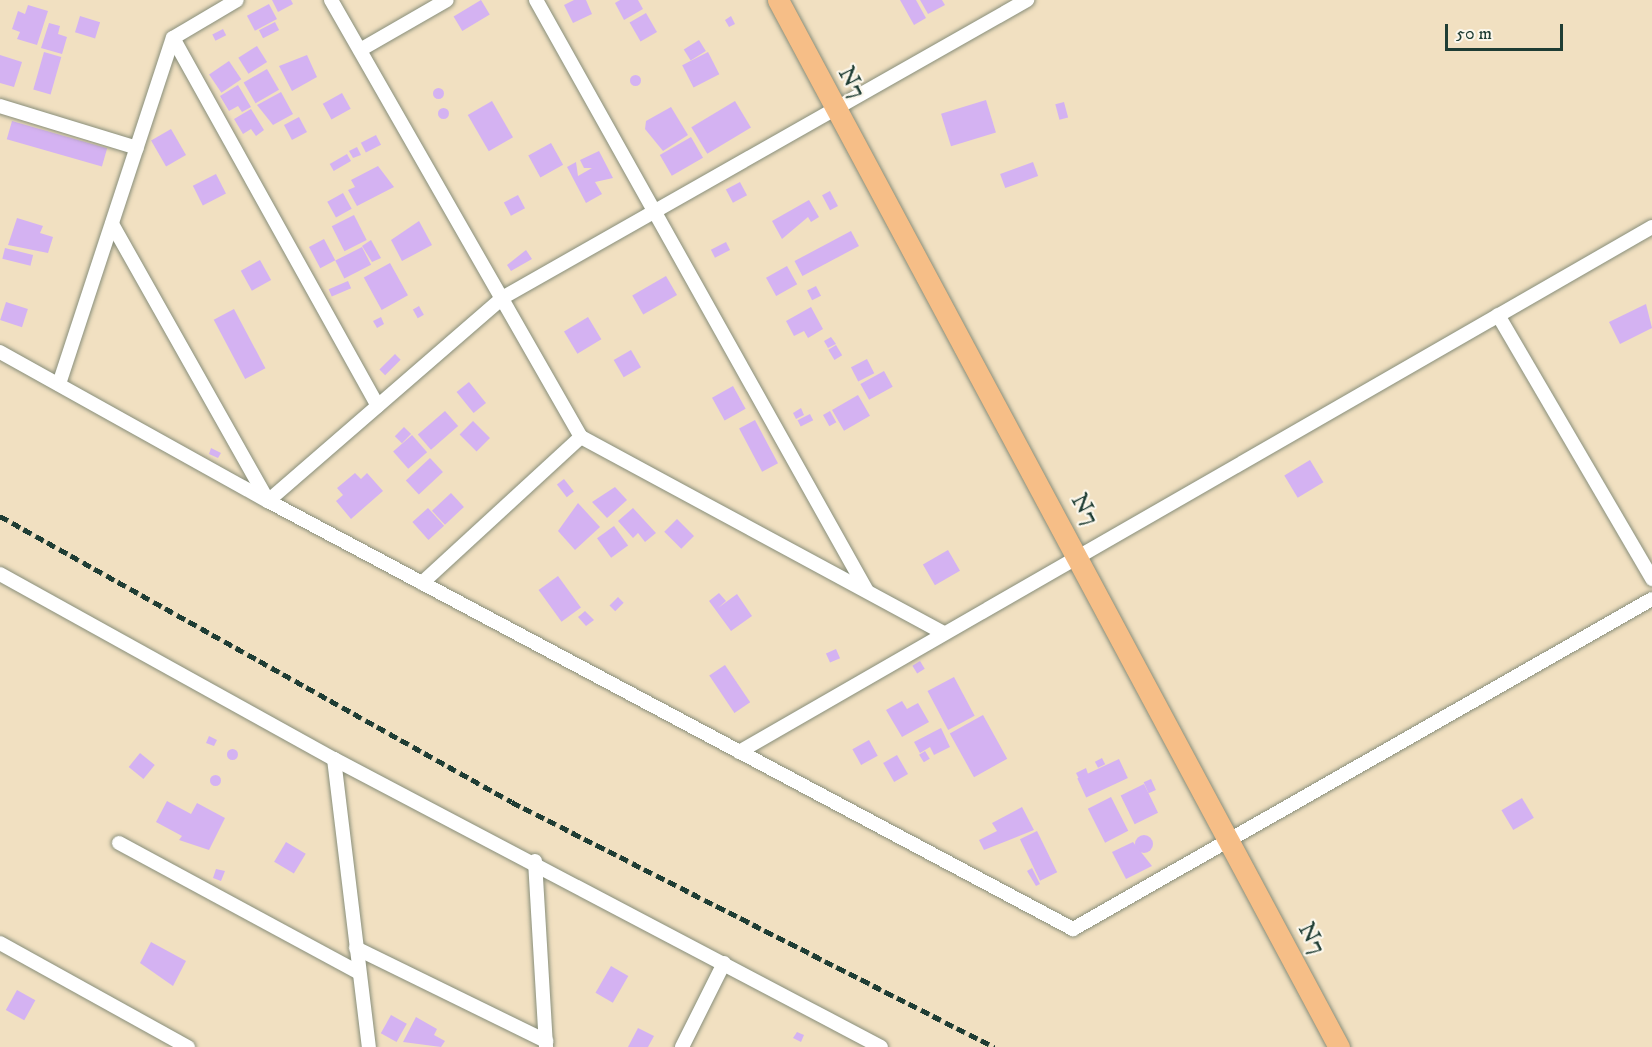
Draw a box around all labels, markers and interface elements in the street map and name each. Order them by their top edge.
scale bar [1448,12,1566,50]
text: 50 m [1456,23,1492,45]
street label: N7 [831,62,871,104]
street label: N7 [1064,489,1104,531]
street label: N7 [1291,918,1331,960]

